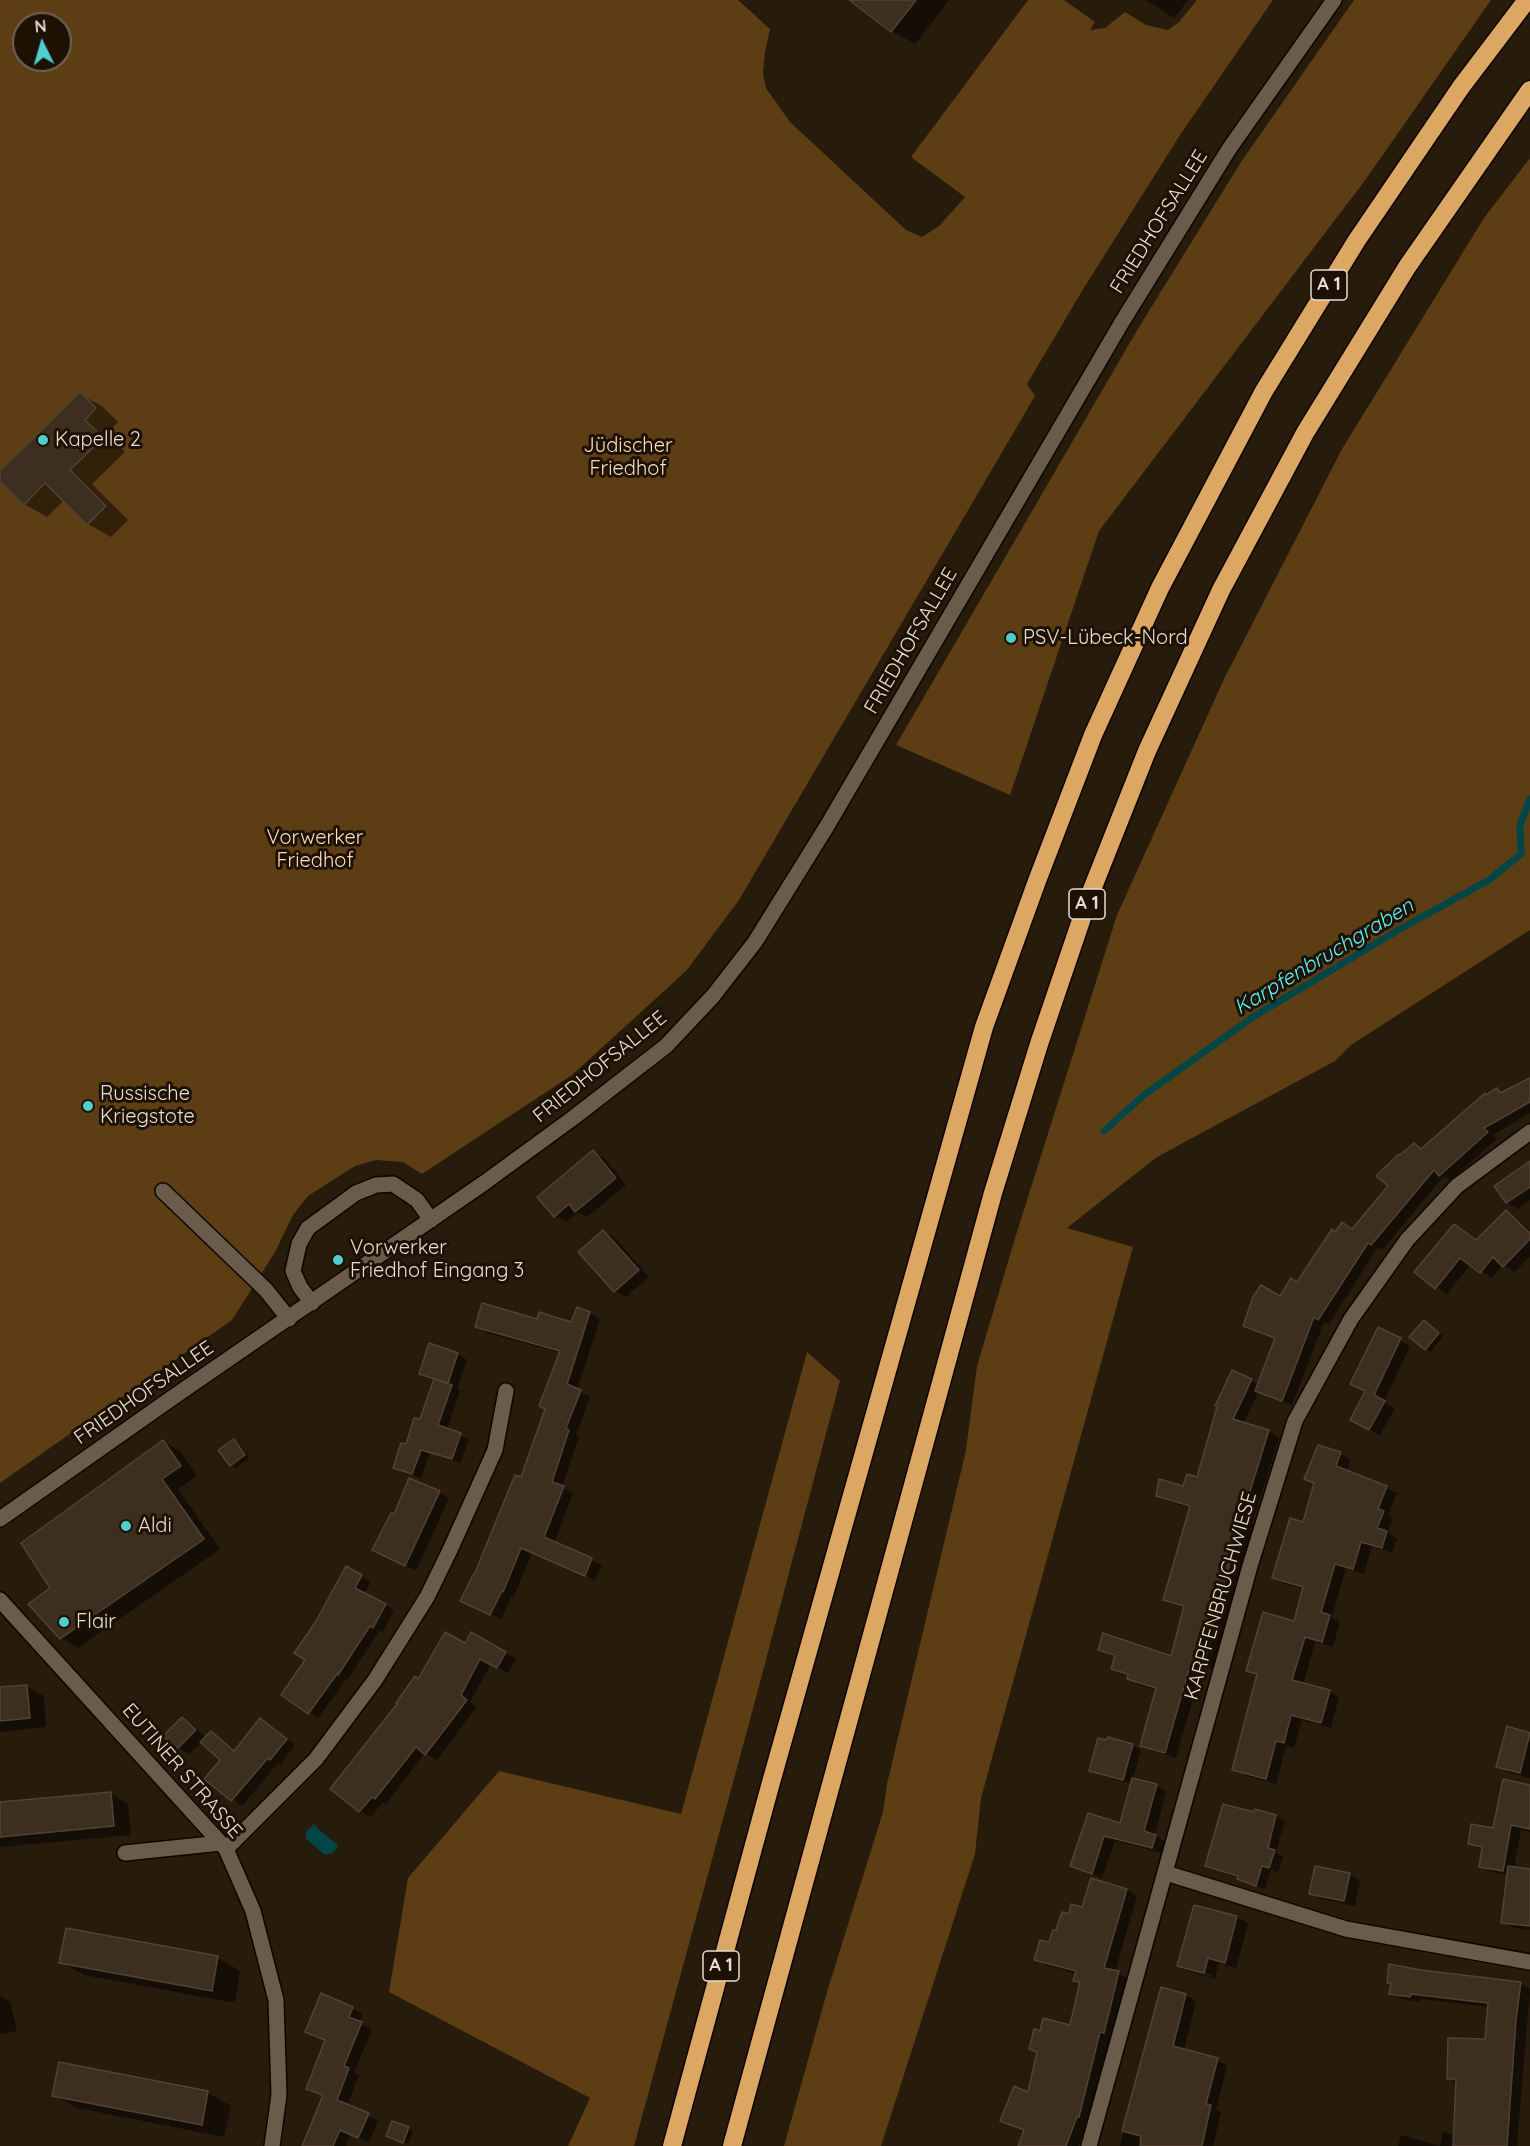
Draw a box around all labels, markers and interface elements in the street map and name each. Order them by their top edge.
north arrow [12,12,72,72]
text: N [34,16,47,37]
street label: FRIEDHOFSALLEE [1105,146,1213,298]
road number: A 1 [1311,270,1347,300]
place label: Kapelle 2 [55,428,141,452]
marker: Kapelle 2 [36,433,50,447]
park label: Jüdischer Friedhof [583,434,673,481]
street label: FRIEDHOFSALLEE [859,564,963,718]
place label: PSV-Lübeck-Nord [1023,626,1188,650]
marker: PSV-Lübeck-Nord [1004,631,1018,645]
park label: Vorwerker Friedhof [267,826,363,873]
road number: A 1 [1069,889,1105,919]
water label: Karpfenbruchgraben [1230,894,1418,1020]
street label: FRIEDHOFSALLEE [528,1006,672,1128]
place label: Russische Kriegstote [100,1082,195,1129]
marker: Russische Kriegstote [81,1099,95,1113]
place label: Vorwerker Friedhof Eingang 3 [350,1236,524,1283]
marker: Vorwerker Friedhof Eingang 3 [331,1253,345,1267]
street label: FRIEDHOFSALLEE [70,1336,218,1450]
street label: KARPFENBRUCHWIESE [1180,1489,1262,1703]
place label: Aldi [138,1514,172,1538]
marker: Aldi [119,1519,133,1533]
place label: Flair [76,1610,116,1634]
marker: Flair [57,1615,71,1629]
street label: EUTINER STRASSE [117,1699,247,1843]
road number: A 1 [703,1951,739,1981]

